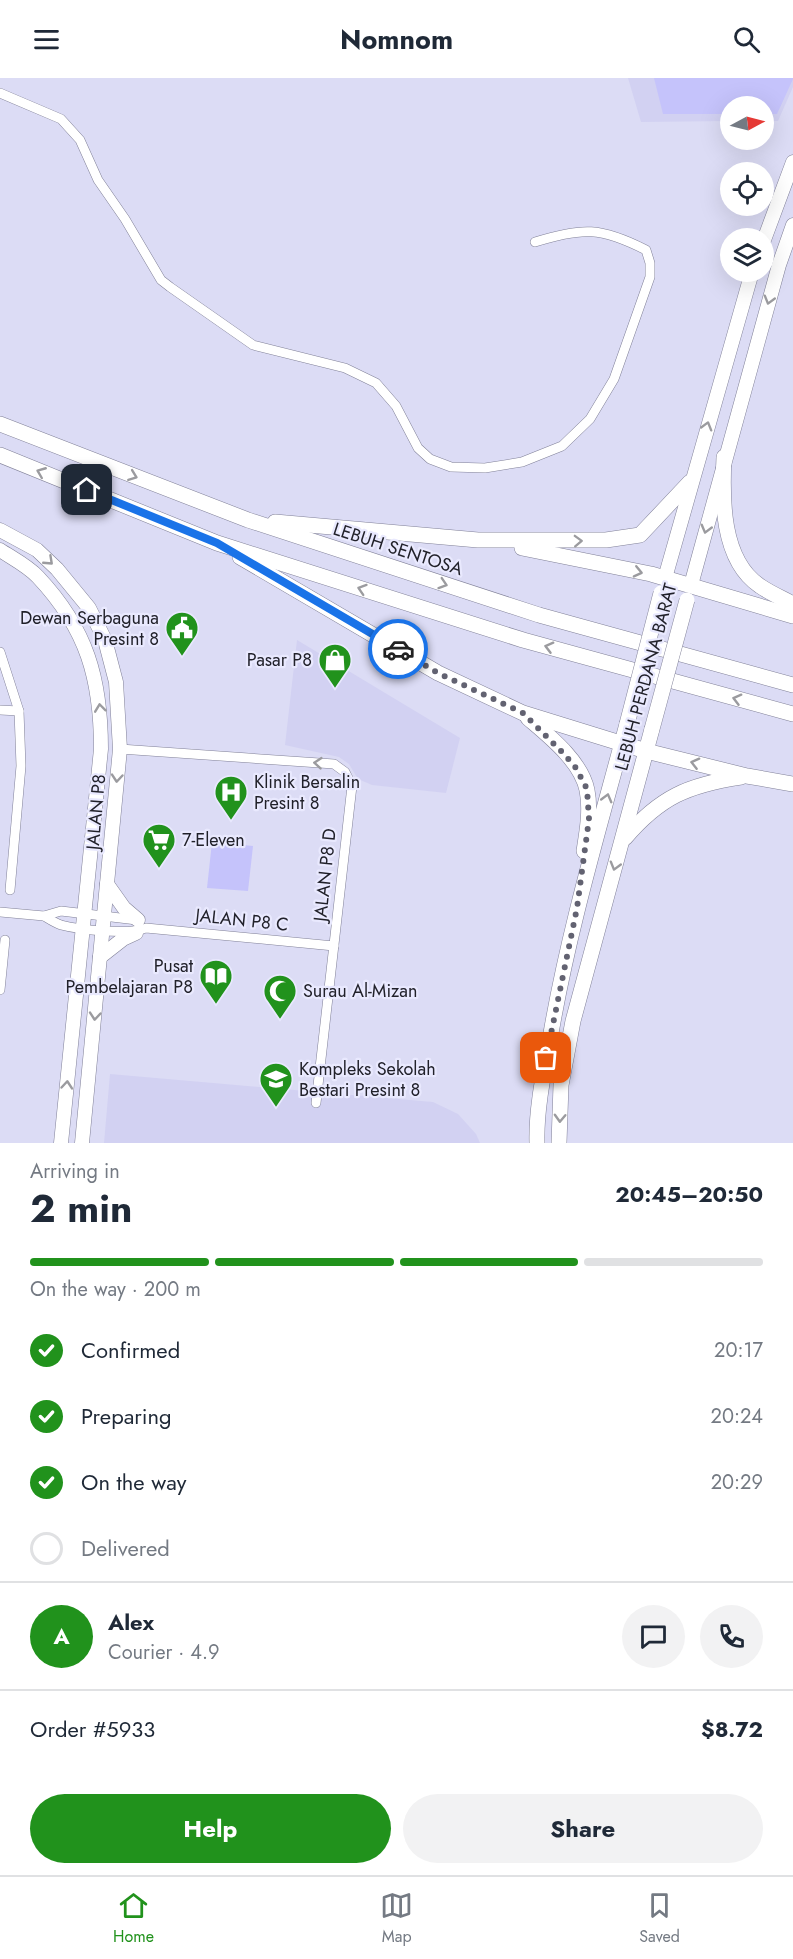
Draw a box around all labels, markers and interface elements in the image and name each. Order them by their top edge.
text: Nomnom [340,20,453,59]
icon: menu [30,23,63,56]
icon: search [730,23,763,56]
north arrow [720,96,774,150]
map controls [720,96,774,282]
button: locate [720,162,774,216]
button: layers [720,228,774,282]
one-way arrow [763,295,776,305]
one-way arrow [700,421,712,432]
pin [61,464,112,515]
one-way arrow [37,467,48,479]
one-way arrow [127,468,138,481]
icon: home [70,473,103,506]
street label: LEBUH SENTOSA [330,516,466,582]
one-way arrow [700,524,713,534]
one-way arrow [574,535,583,547]
one-way arrow [42,554,53,565]
one-way arrow [633,564,643,577]
one-way arrow [437,576,448,589]
street label: LEBUH PERDANA BARAT [608,580,684,774]
one-way arrow [357,584,368,596]
place label: Dewan Serbaguna Presint 8 [20,605,159,652]
public building icon: Dewan Serbaguna Presint 8 [164,610,200,657]
courier [368,619,428,679]
icon: car [382,633,415,666]
shop icon: Pasar P8 [317,642,353,689]
one-way arrow [544,642,554,654]
place label: Pasar P8 [247,647,312,673]
one-way arrow [732,693,742,706]
one-way arrow [94,704,106,713]
one-way arrow [313,756,322,769]
one-way arrow [690,758,700,771]
place label: Klinik Bersalin Presint 8 [254,769,360,816]
street label: JALAN P8 [80,773,112,853]
one-way arrow [111,773,124,782]
hospital icon: Klinik Bersalin Presint 8 [213,774,249,821]
one-way arrow [600,793,612,804]
supermarket icon: 7-Eleven [141,822,177,869]
place label: 7-Eleven [182,827,245,853]
street label: JALAN P8 D [307,827,343,925]
one-way arrow [610,861,622,871]
street label: JALAN P8 C [192,902,290,938]
place label: Pusat Pembelajaran P8 [66,953,194,1000]
library icon: Pusat Pembelajaran P8 [198,958,234,1005]
mosque icon: Surau Al-Mizan [262,973,298,1020]
place label: Surau Al-Mizan [303,978,417,1004]
one-way arrow [89,1011,102,1020]
pin [520,1032,571,1083]
icon: bag [529,1041,562,1074]
place label: Kompleks Sekolah Bestari Presint 8 [299,1056,436,1103]
school or university icon: Kompleks Sekolah Bestari Presint 8 [258,1061,294,1108]
one-way arrow [60,1080,73,1089]
one-way arrow [554,1113,567,1122]
text: Arriving in [30,1157,120,1186]
text: 20:45–20:50 [615,1178,763,1210]
text: 2 min [30,1180,132,1237]
text: On the way · 200 m [30,1275,201,1304]
icon: check [30,1334,63,1367]
text: Confirmed [81,1334,180,1366]
text: 20:17 [714,1336,763,1365]
icon: check [30,1400,63,1433]
text: Preparing [81,1400,172,1432]
text: 20:24 [711,1402,763,1431]
icon: check [30,1466,63,1499]
text: On the way [81,1466,186,1498]
text: 20:29 [711,1468,763,1497]
text: Delivered [81,1532,170,1564]
button: chat [622,1605,685,1668]
button: phone [700,1605,763,1668]
text: Alex [108,1606,154,1638]
text: A [53,1620,70,1652]
text: Courier · 4.9 [108,1638,220,1667]
text: Order #5933 [30,1713,155,1745]
text: $8.72 [701,1713,763,1745]
button: Help [30,1794,391,1863]
button: Share [403,1794,763,1863]
tab: Home [113,1889,154,1948]
tab: Map [380,1889,413,1948]
tab: Saved [639,1889,680,1948]

